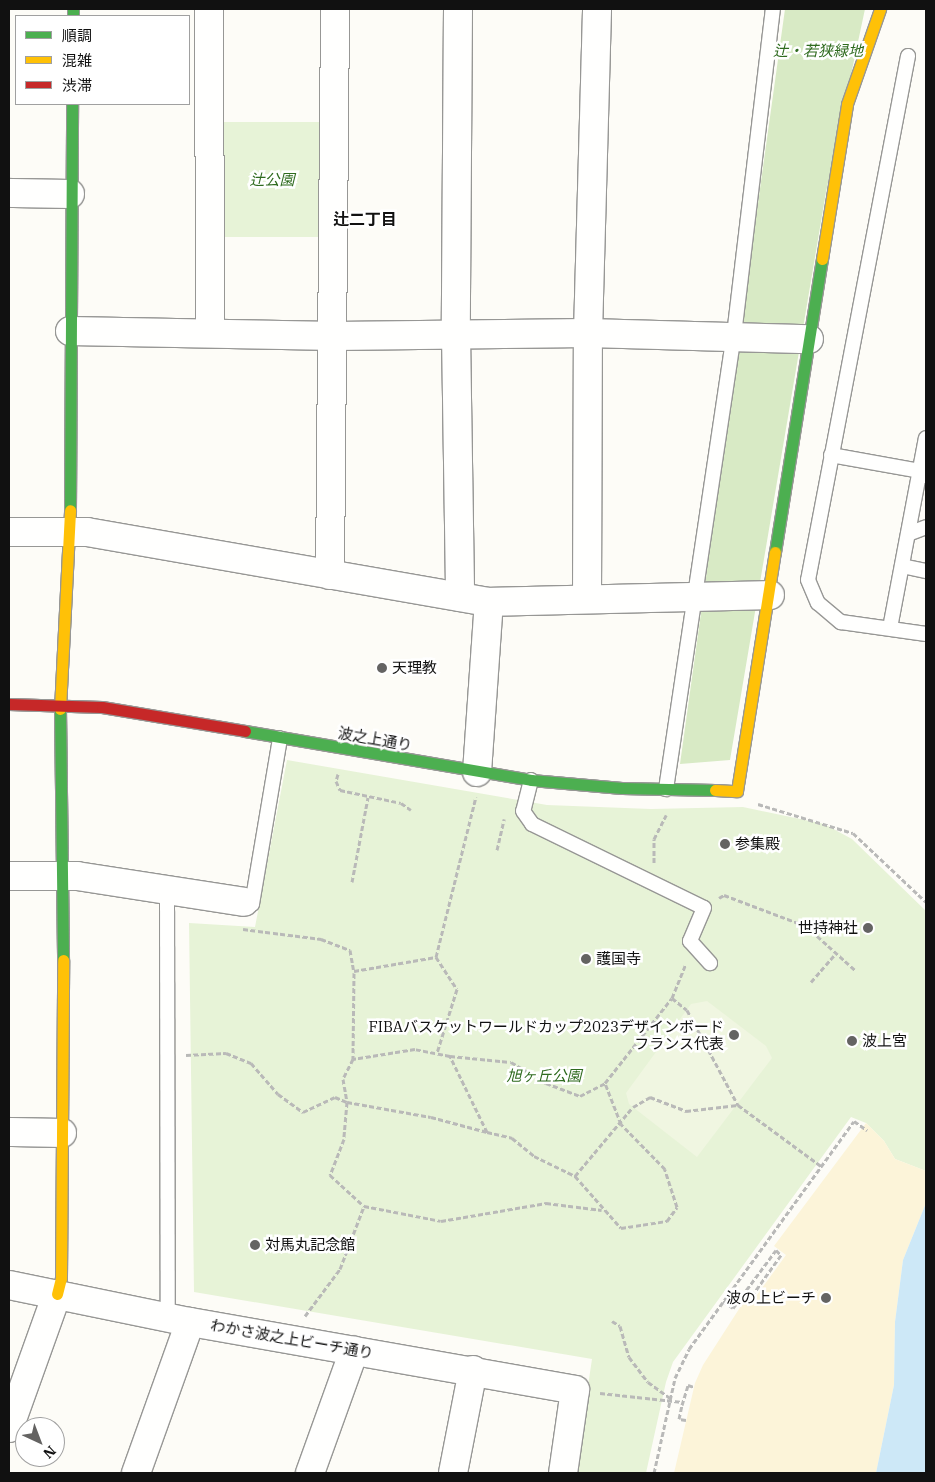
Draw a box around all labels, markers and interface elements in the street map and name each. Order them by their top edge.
legend [15,15,190,105]
text: 順調 [62,26,92,45]
park label: 辻・若狭緑地 [773,42,863,60]
text: 混雑 [62,51,92,70]
text: 渋滞 [62,76,92,95]
park label: 辻公園 [250,171,294,189]
district label: 辻二丁目 [333,209,397,229]
place label: 天理教 [392,659,437,677]
marker: 天理教 [376,662,388,674]
street label: 波之上通り [337,724,413,754]
place label: 参集殿 [735,835,780,853]
marker: 参集殿 [719,838,731,850]
place label: 世持神社 [798,919,858,937]
marker: 世持神社 [862,922,874,934]
place label: 護国寺 [596,950,641,968]
marker: 護国寺 [580,953,592,965]
place label: FIBAバスケットワールドカップ2023デザインボード フランス代表 [368,1017,724,1052]
marker: FIBAバスケットワールドカップ2023デザインボード フランス代表 [728,1029,740,1041]
place label: 波上宮 [862,1032,907,1050]
marker: 波上宮 [846,1035,858,1047]
park label: 旭ヶ丘公園 [507,1067,581,1085]
place label: 対馬丸記念館 [265,1236,355,1254]
marker: 対馬丸記念館 [249,1239,261,1251]
place label: 波の上ビーチ [726,1289,816,1307]
marker: 波の上ビーチ [820,1292,832,1304]
street label: わかさ波之上ビーチ通り [209,1316,375,1362]
north arrow [15,1417,65,1467]
text: N [39,1442,60,1463]

